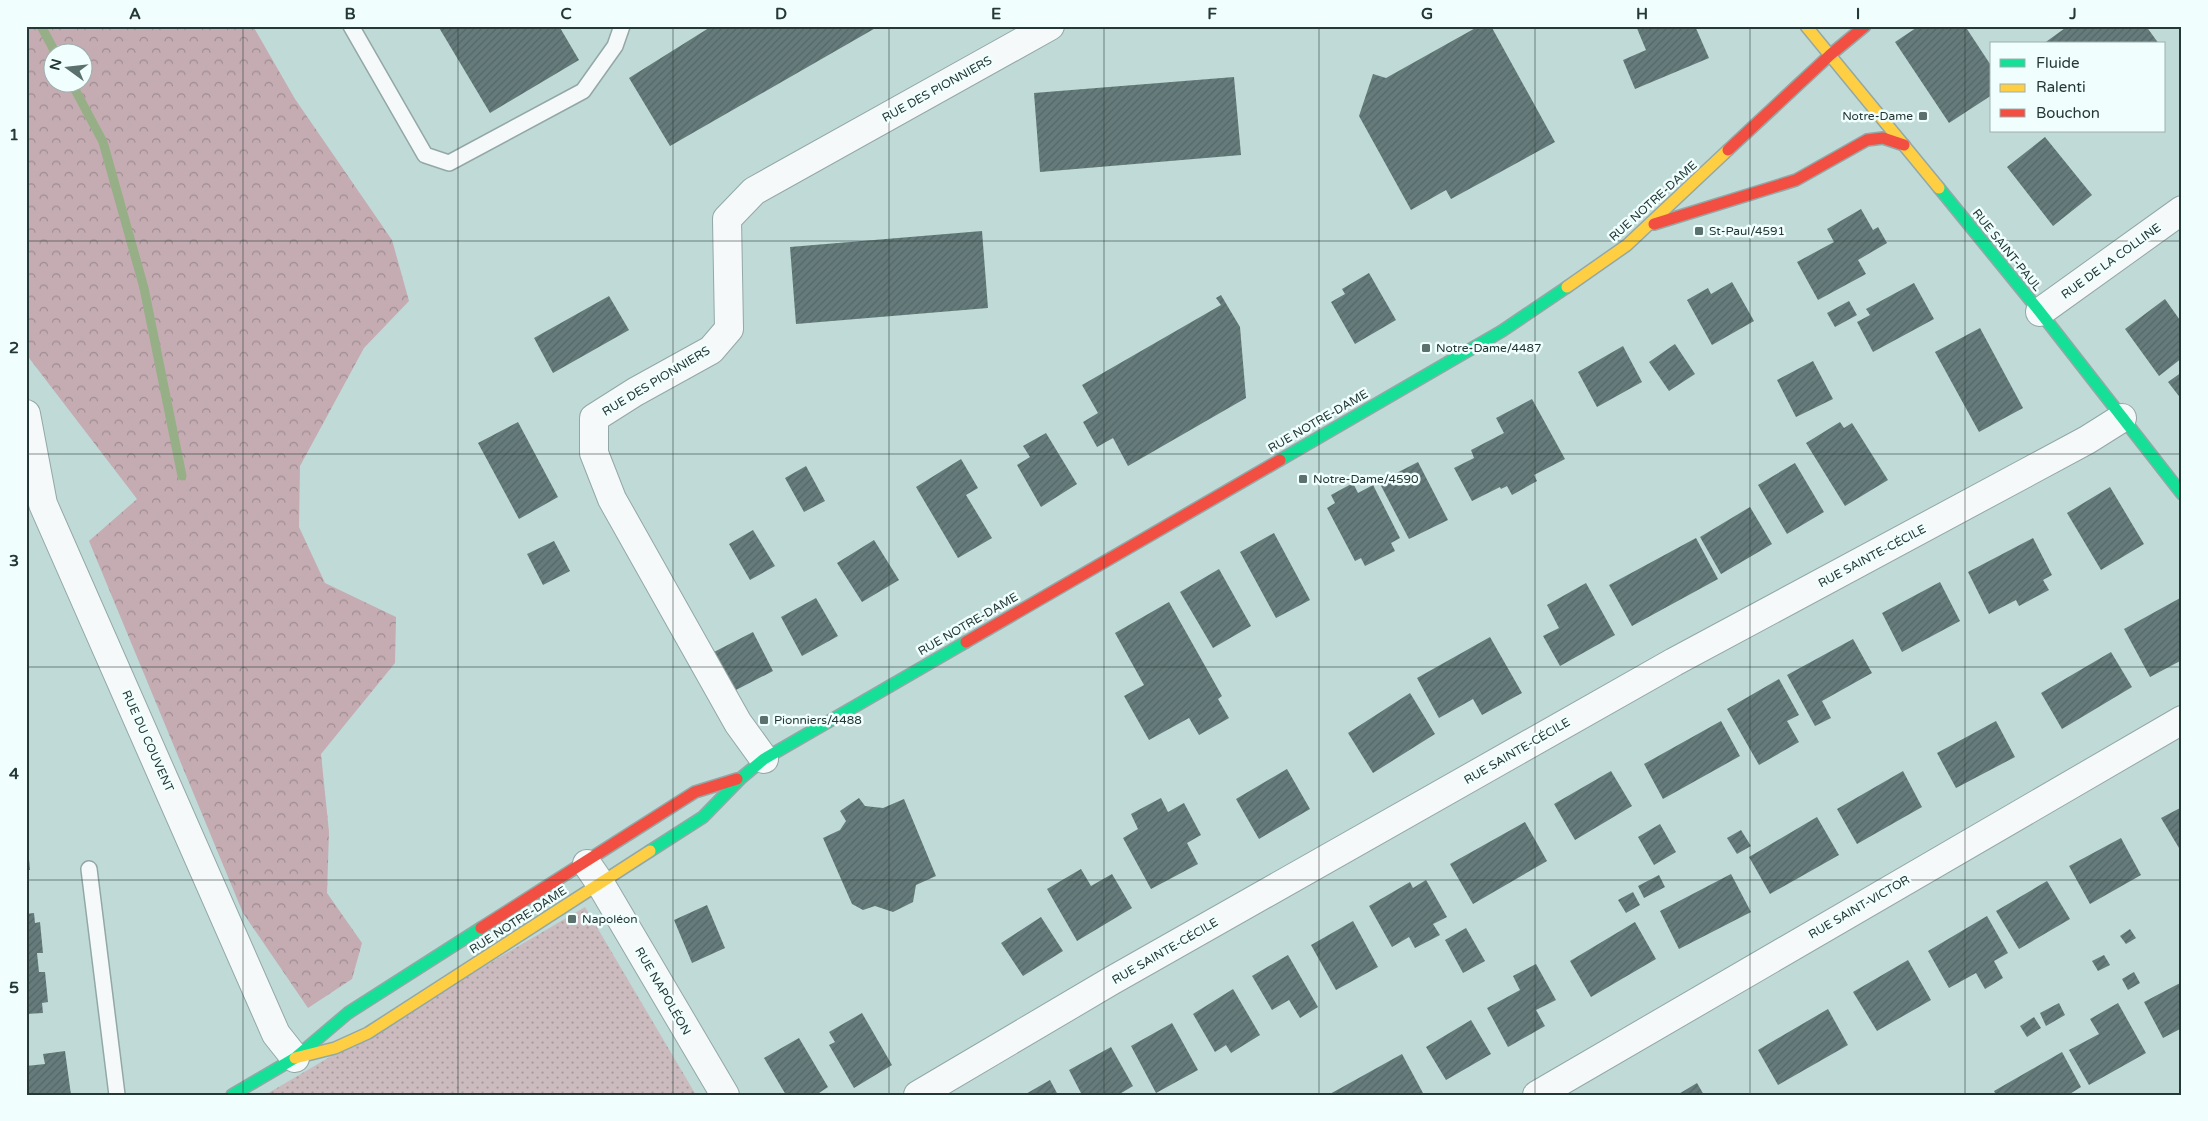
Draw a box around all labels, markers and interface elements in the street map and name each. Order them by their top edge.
text: A [129,4,141,24]
text: B [344,4,356,24]
text: C [560,4,572,24]
text: D [775,4,787,24]
text: E [991,4,1001,24]
text: F [1207,4,1217,24]
text: G [1421,4,1433,24]
text: H [1636,4,1648,24]
text: I [1856,4,1860,24]
text: J [2068,4,2077,24]
north arrow [42,42,92,92]
legend [1990,42,2166,132]
street label: RUE DES PIONNIERS [880,53,994,125]
text: Fluide [2036,54,2080,72]
text: N [46,57,66,72]
text: Ralenti [2036,78,2086,96]
text: Bouchon [2036,104,2100,122]
place label: Notre-Dame [1842,109,1913,123]
marker: Notre-Dame [1917,110,1929,122]
text: 1 [9,125,19,145]
street label: RUE NOTRE-DAME [1606,158,1700,244]
street label: RUE SAINT-PAUL [1970,206,2044,294]
street label: RUE DE LA COLLINE [2059,220,2164,302]
place label: St-Paul/4591 [1709,224,1785,238]
marker: St-Paul/4591 [1693,225,1705,237]
text: 2 [9,338,19,358]
place label: Notre-Dame/4487 [1436,341,1542,355]
marker: Notre-Dame/4487 [1420,342,1432,354]
street label: RUE DES PIONNIERS [600,343,712,419]
street label: RUE NOTRE-DAME [1266,387,1371,455]
place label: Notre-Dame/4590 [1313,472,1419,486]
marker: Notre-Dame/4590 [1297,473,1309,485]
street label: RUE SAINTE-CÉCILE [1816,522,1929,590]
text: 3 [9,551,19,571]
street label: RUE NOTRE-DAME [916,590,1021,658]
street label: RUE DU COUVENT [119,688,177,795]
place label: Pionniers/4488 [774,713,862,727]
marker: Pionniers/4488 [758,714,770,726]
street label: RUE SAINTE-CÉCILE [1462,715,1573,787]
text: 4 [9,764,19,784]
street label: RUE SAINT-VICTOR [1806,872,1912,942]
street label: RUE NOTRE-DAME [467,883,569,957]
place label: Napoléon [582,912,638,926]
marker: Napoléon [566,913,578,925]
street label: RUE SAINTE-CÉCILE [1110,915,1221,987]
street label: RUE NAPOLÉON [632,945,694,1037]
text: 5 [9,978,19,998]

